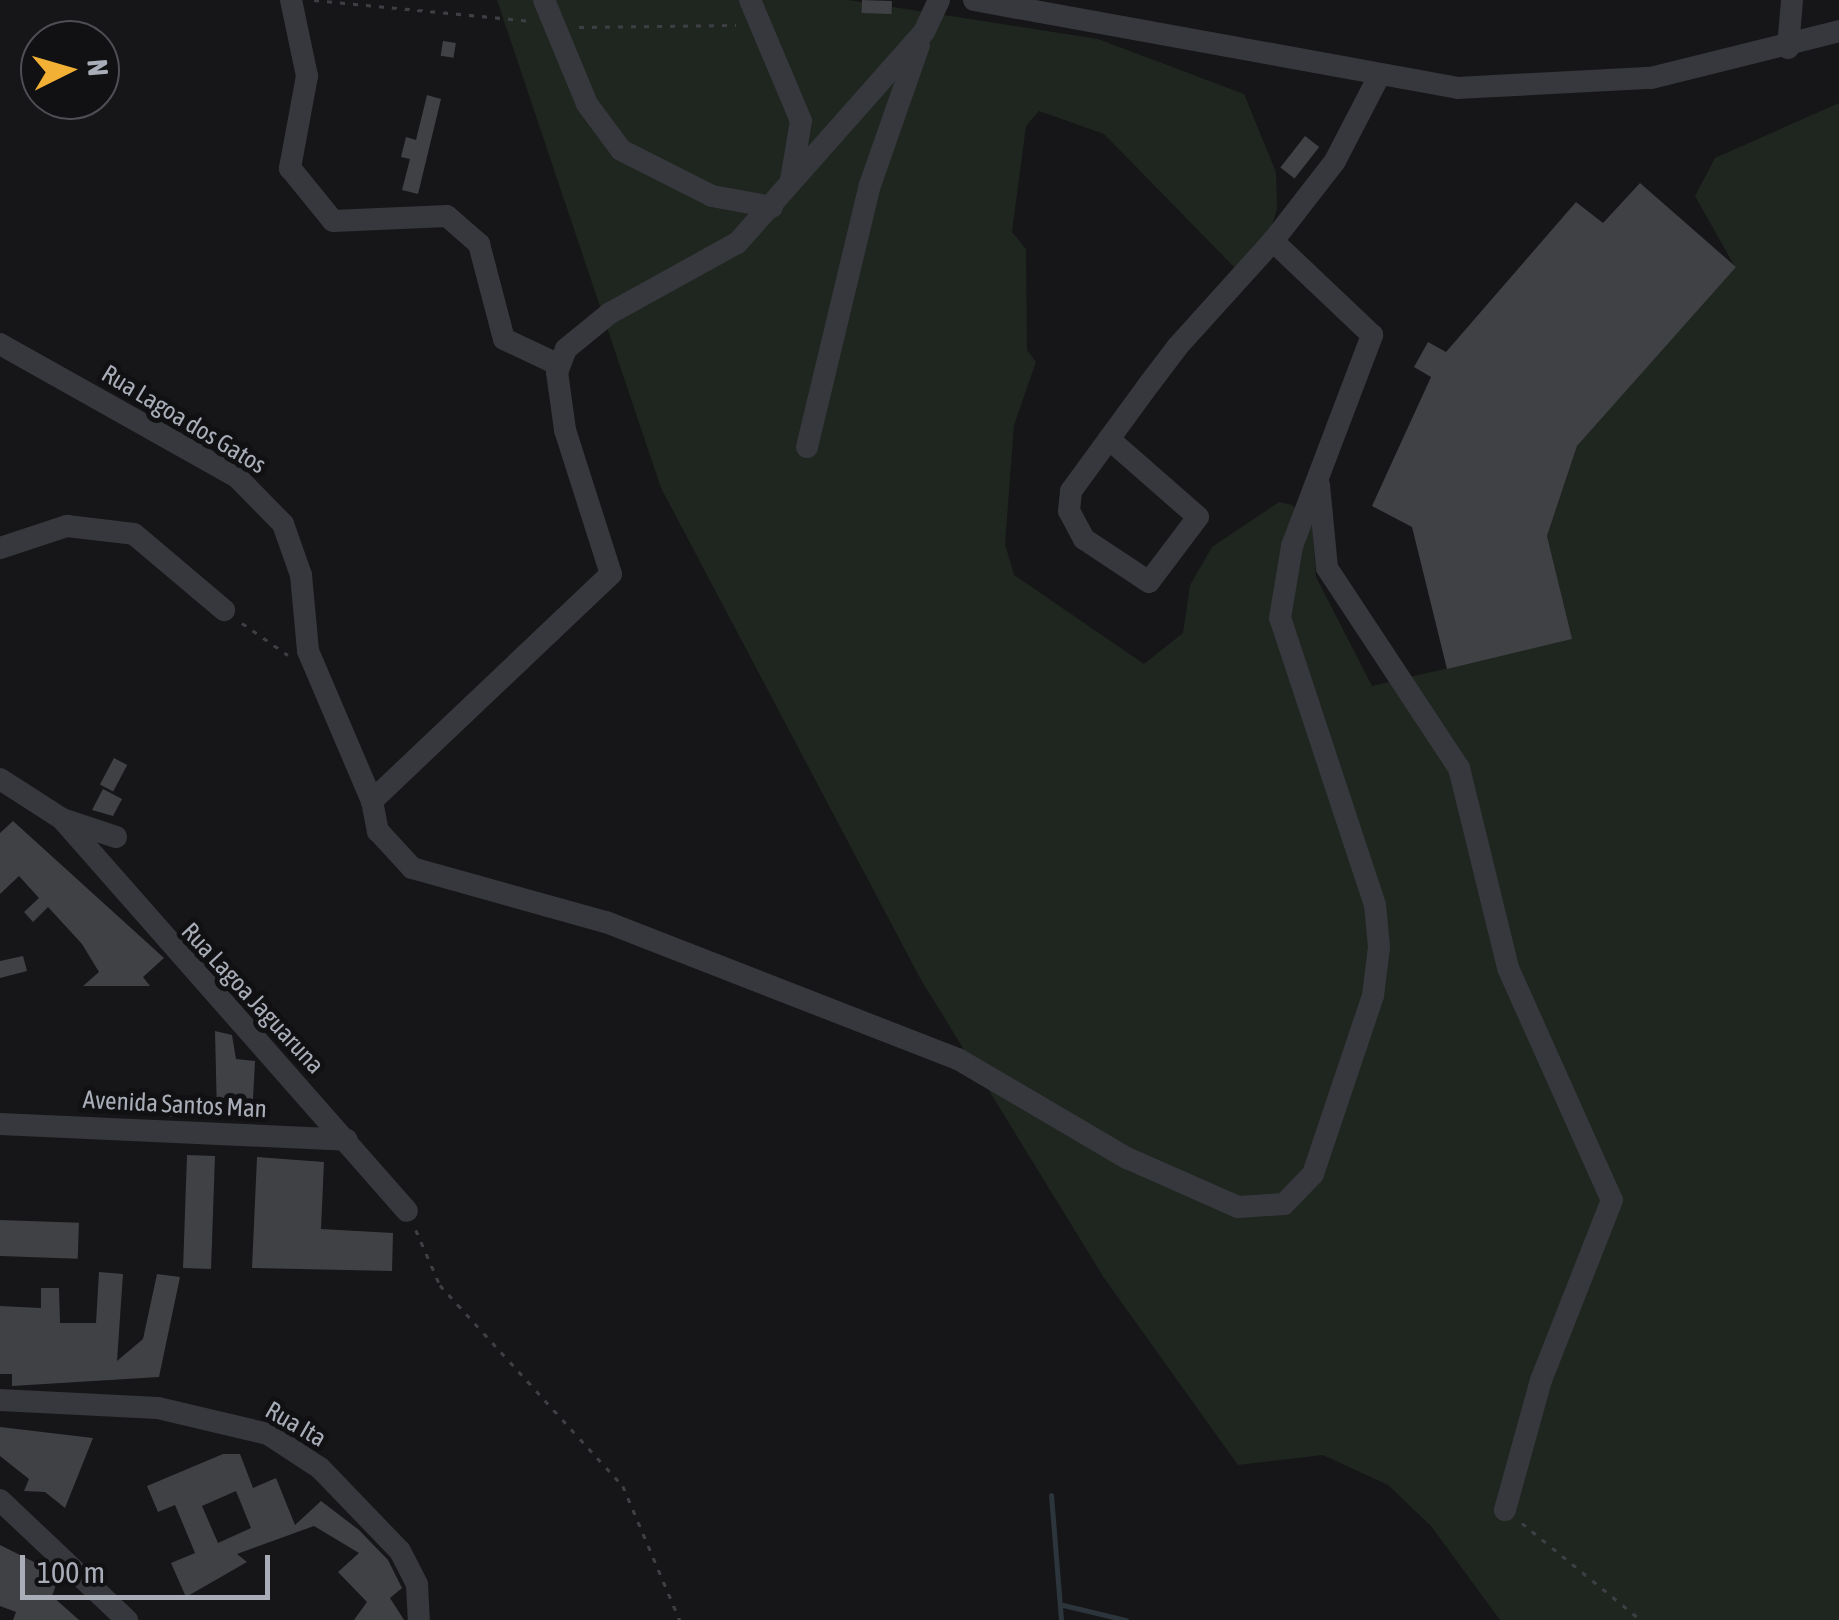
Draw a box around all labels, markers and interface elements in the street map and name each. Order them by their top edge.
north arrow [20,20,120,120]
text: N [81,58,115,77]
street label: Rua Lagoa dos Gatos [96,358,272,480]
street label: Rua Lagoa Jaguaruna [175,916,331,1080]
street label: Avenida Santos Man [82,1084,268,1124]
street label: Rua Ita [260,1395,332,1453]
scale bar [25,1535,275,1597]
text: 100 m [37,1555,105,1589]

